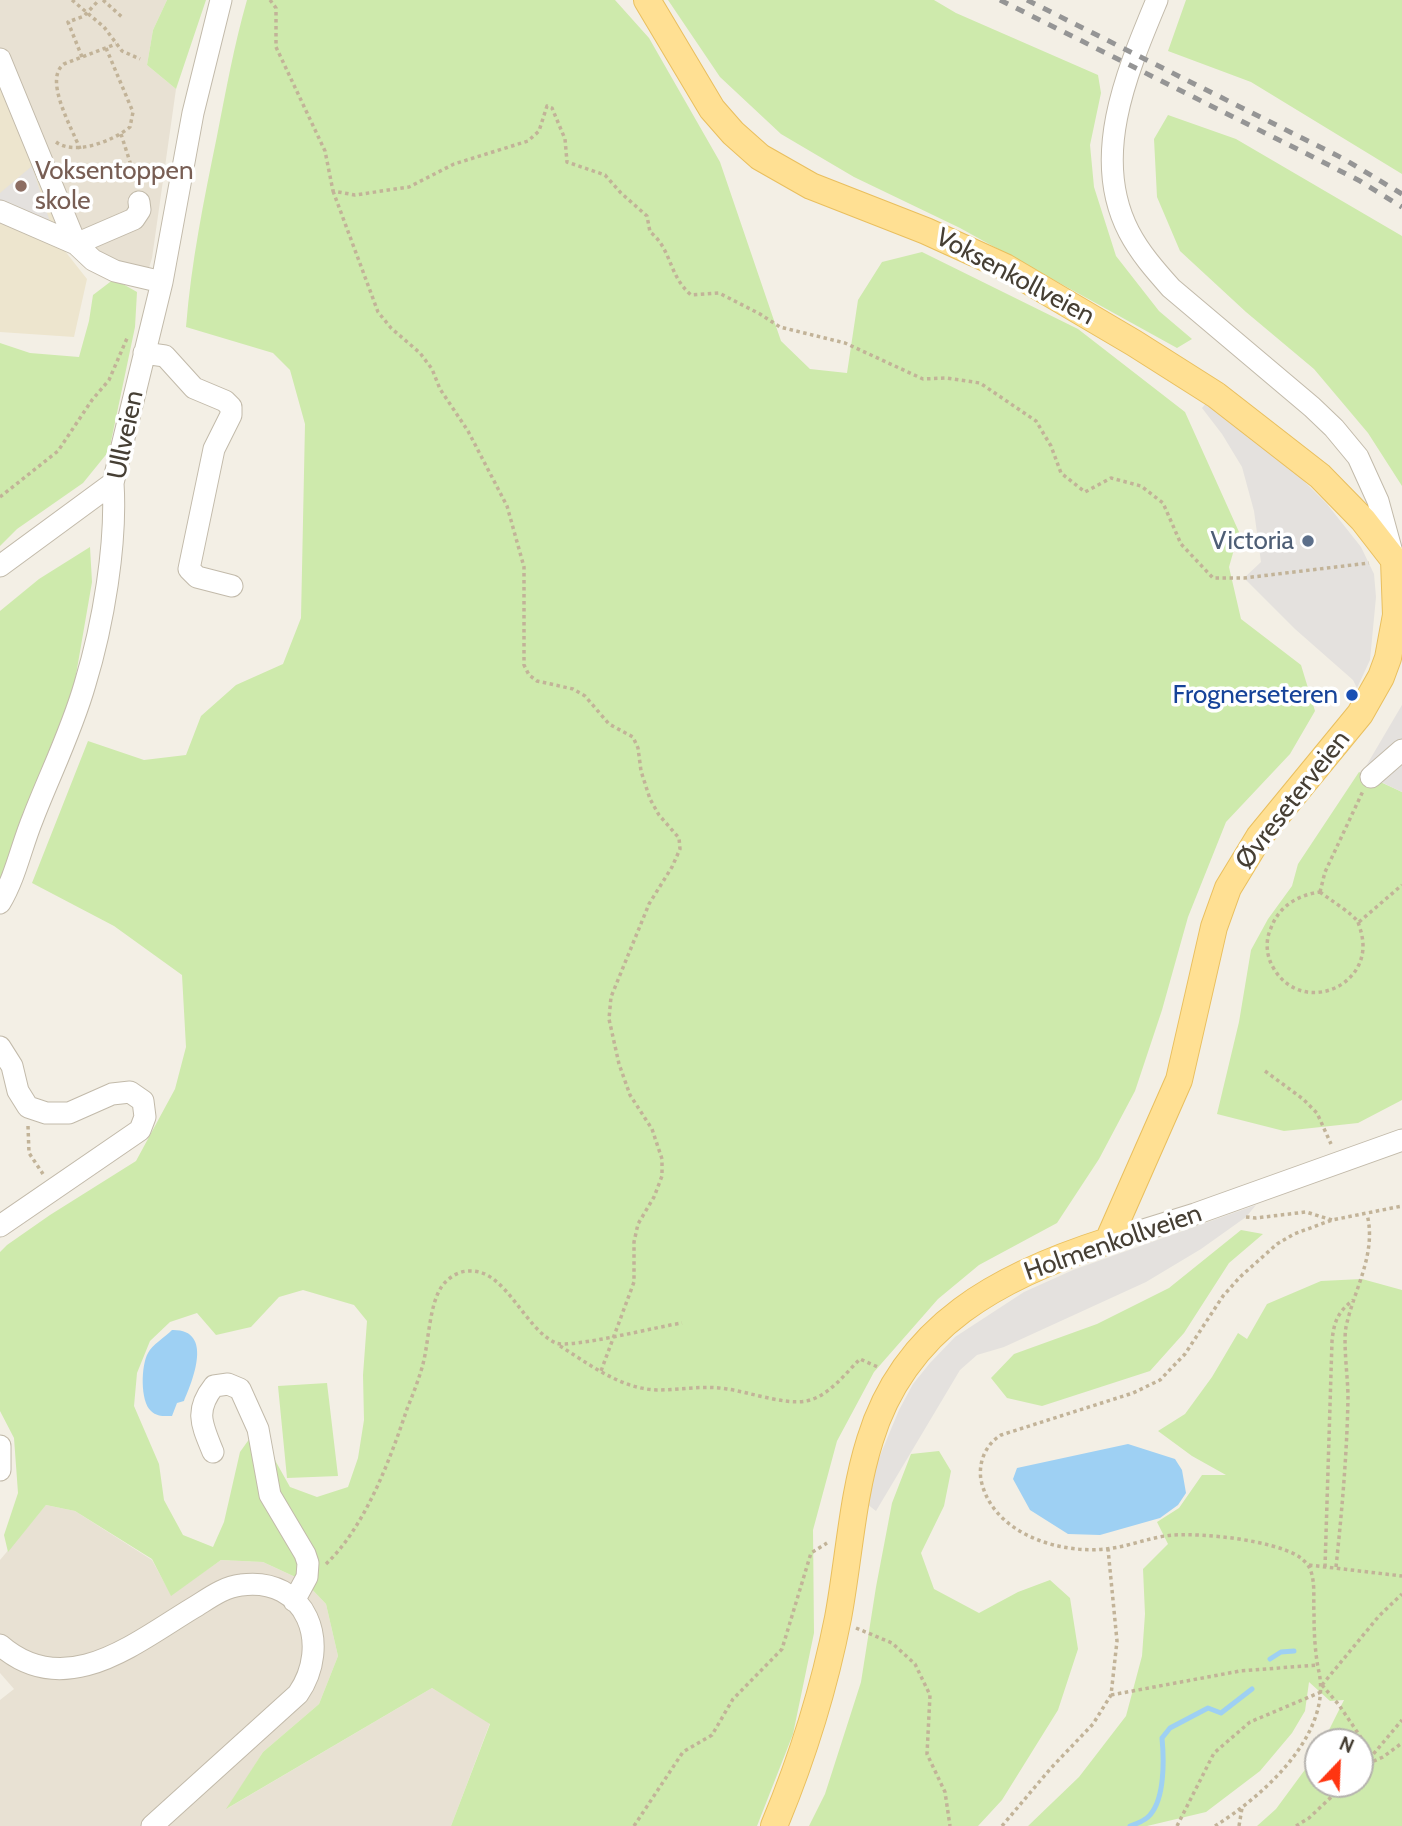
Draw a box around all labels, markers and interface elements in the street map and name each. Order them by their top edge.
place label: Voksentoppen skole [35,155,193,216]
marker: Voksentoppen skole [13,178,29,194]
street label: Voksenkollveien [930,222,1100,332]
street label: Ullveien [101,388,151,482]
place label: Victoria [1211,525,1294,557]
marker: Victoria [1300,533,1316,549]
place label: Frognerseteren [1173,679,1338,711]
marker: Frognerseteren [1344,687,1360,703]
street label: Øvreseterveien [1229,724,1357,876]
street label: Holmenkollveien [1020,1198,1206,1288]
north arrow [1304,1728,1374,1798]
text: N [1336,1732,1357,1758]

